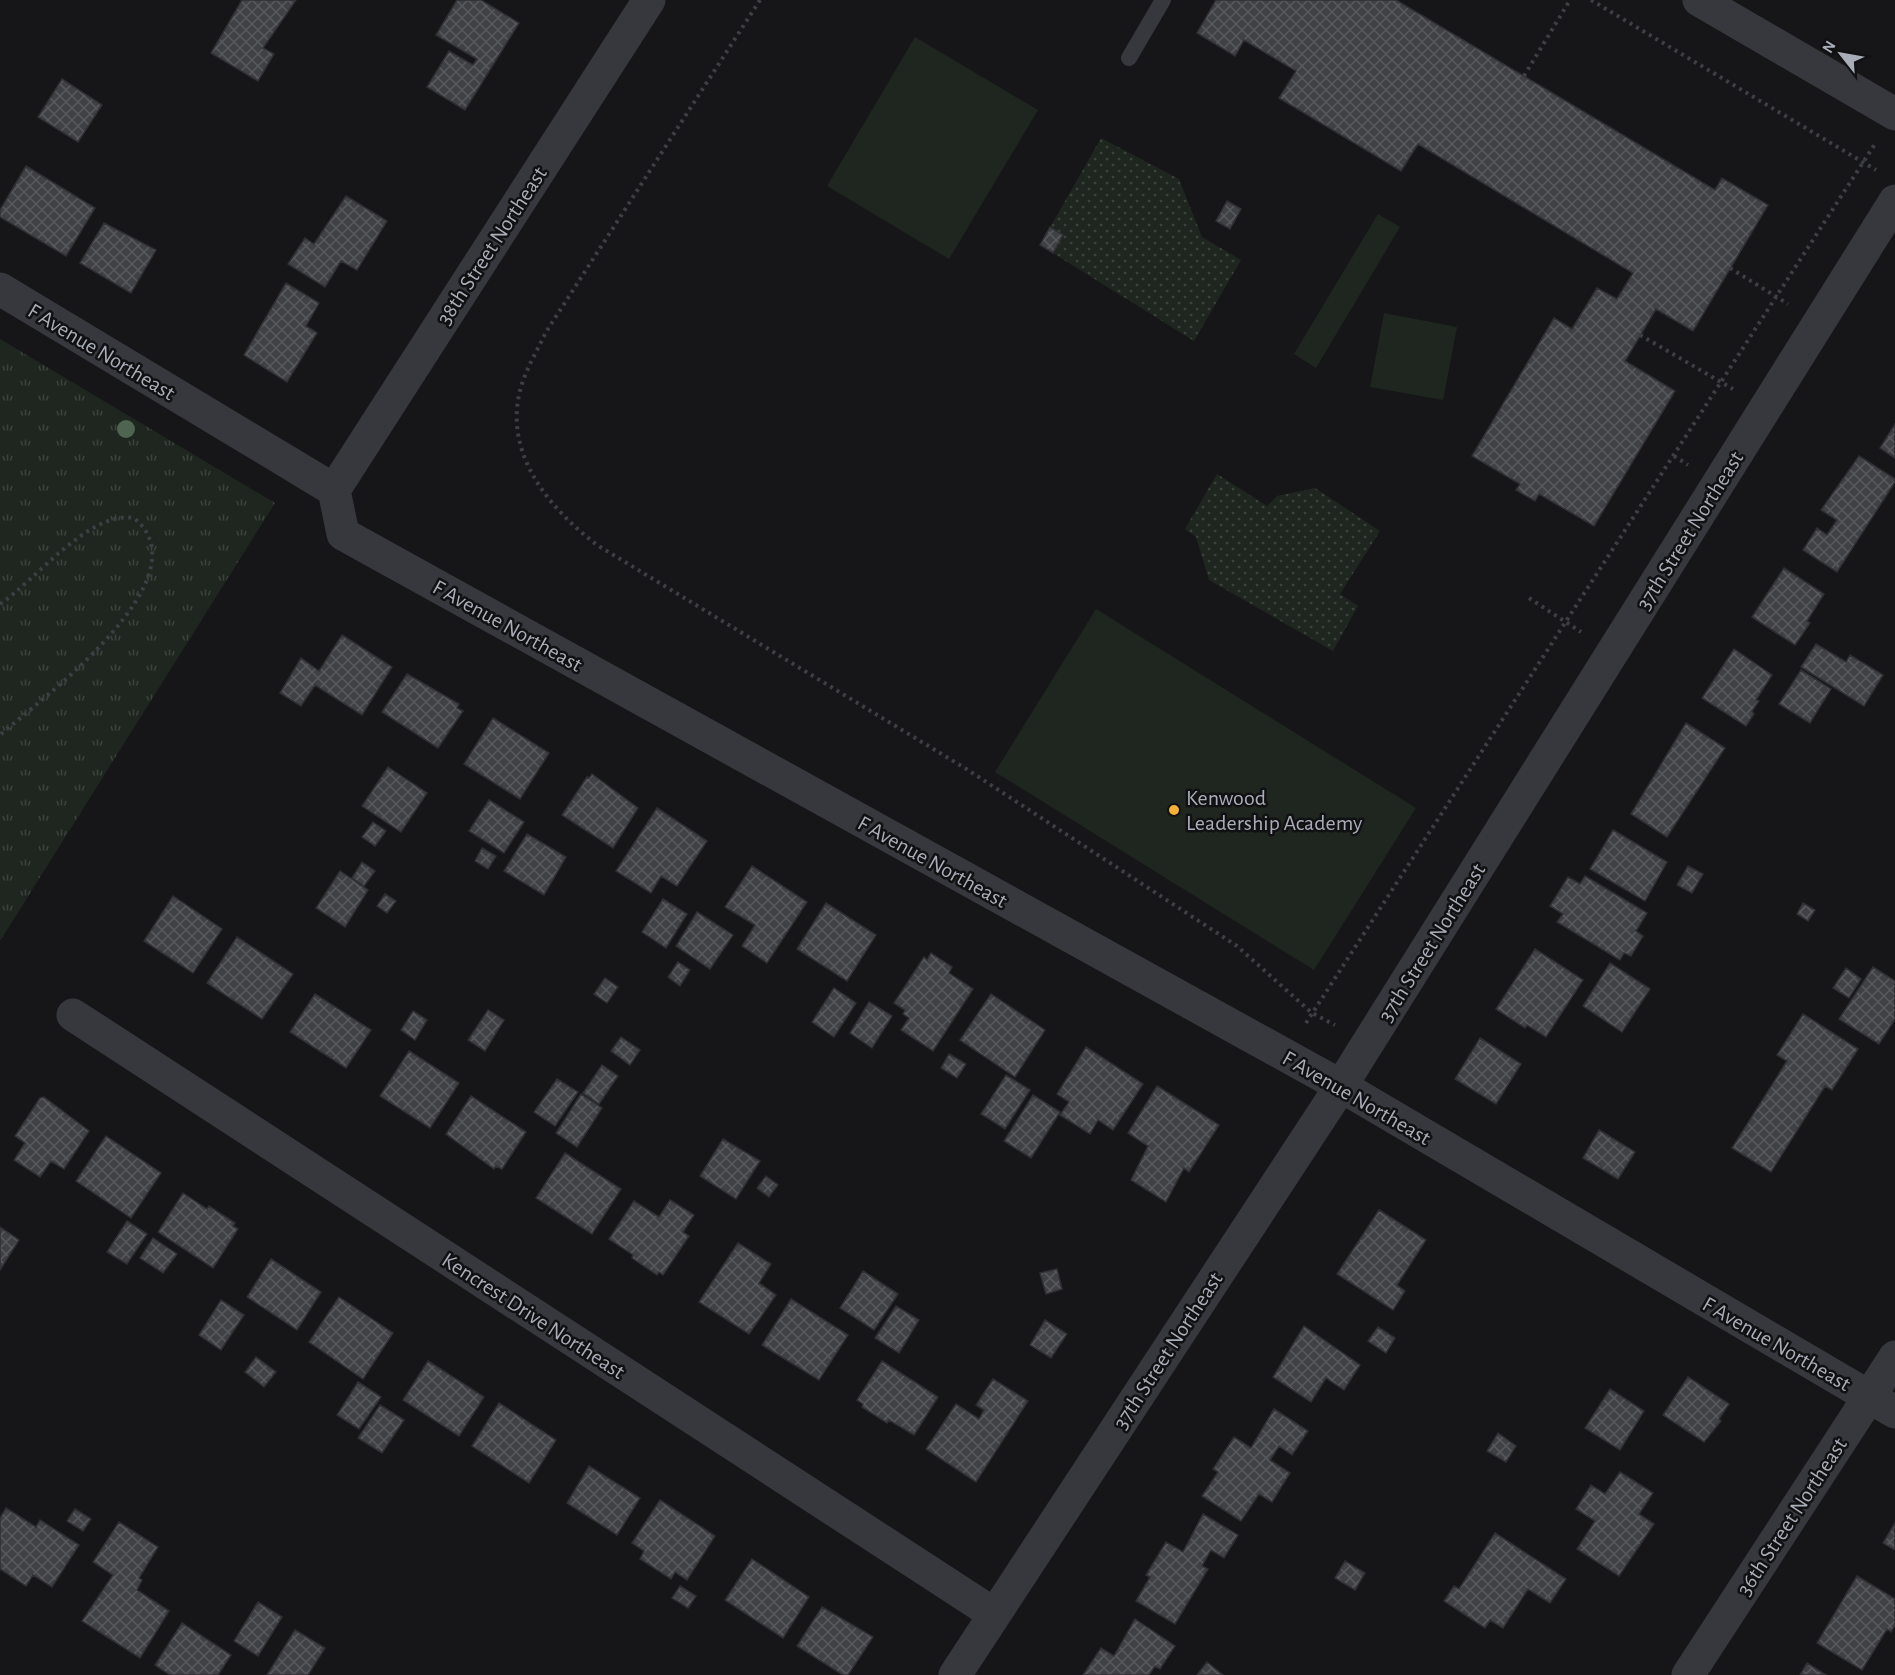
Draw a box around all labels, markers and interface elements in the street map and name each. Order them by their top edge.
north arrow [1811,24,1871,84]
text: N [1819,38,1839,56]
street label: 38th Street Northeast [433,163,551,328]
street label: F Avenue Northeast [24,299,179,404]
street label: 37th Street Northeast [1632,448,1747,614]
street label: F Avenue Northeast [429,576,586,676]
place label: Kenwood Leadership Academy [1186,787,1363,834]
marker: Kenwood Leadership Academy [1167,803,1181,817]
street label: F Avenue Northeast [854,812,1011,912]
street label: 37th Street Northeast [1374,860,1489,1026]
street label: F Avenue Northeast [1279,1047,1434,1149]
street label: Kencrest Drive Northeast [438,1249,629,1383]
street label: 37th Street Northeast [1109,1268,1227,1433]
street label: F Avenue Northeast [1699,1293,1854,1395]
street label: 36th Street Northeast [1733,1434,1851,1599]

